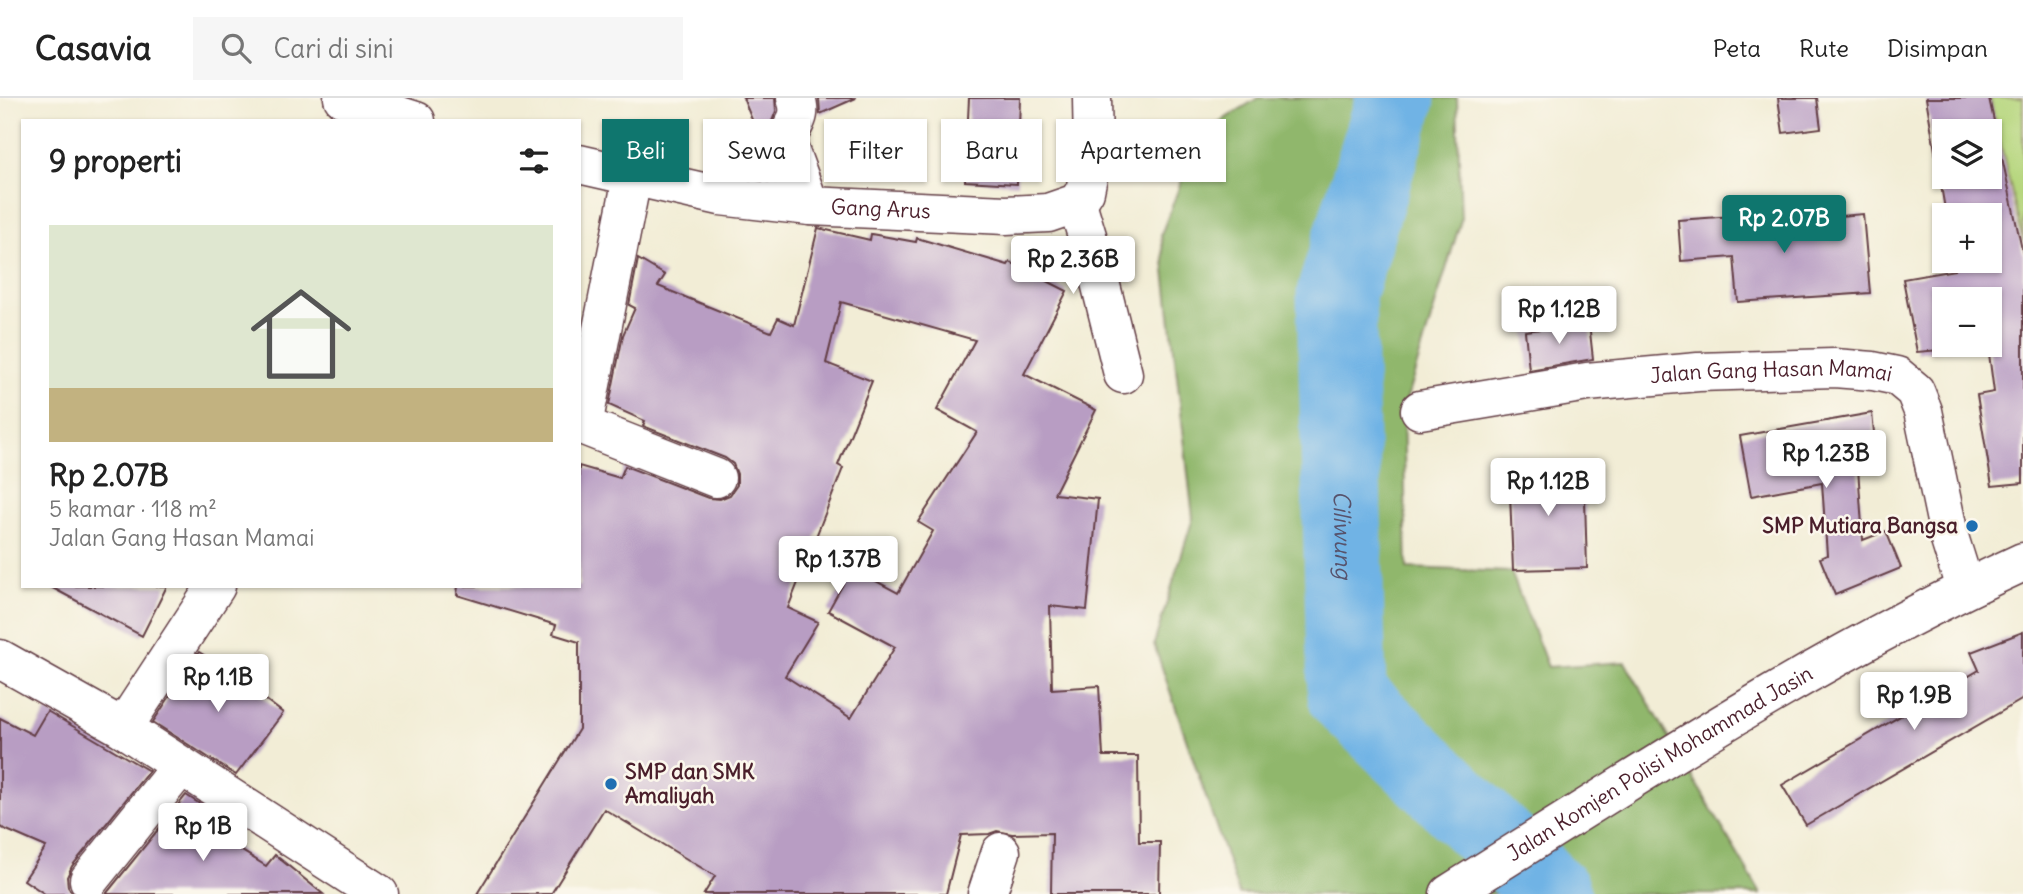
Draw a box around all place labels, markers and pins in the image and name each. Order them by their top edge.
pin: Rp 2.07B [1712,195,1856,255]
pin: Rp 2.36B [1001,236,1145,296]
pin: Rp 1.12B [1487,286,1631,346]
pin: Rp 1.23B [1754,430,1898,490]
pin: Rp 1.12B [1476,458,1620,518]
place label: SMP Mutiara Bangsa [1762,512,1958,539]
marker: SMP Mutiara Bangsa [1964,518,1980,534]
pin: Rp 1.37B [766,536,910,596]
pin: Rp 1.1B [153,654,283,714]
pin: Rp 1.9B [1849,672,1979,732]
place label: SMP dan SMK Amaliyah [625,758,756,809]
marker: SMP dan SMK Amaliyah [603,776,619,792]
pin: Rp 1B [154,804,252,863]

